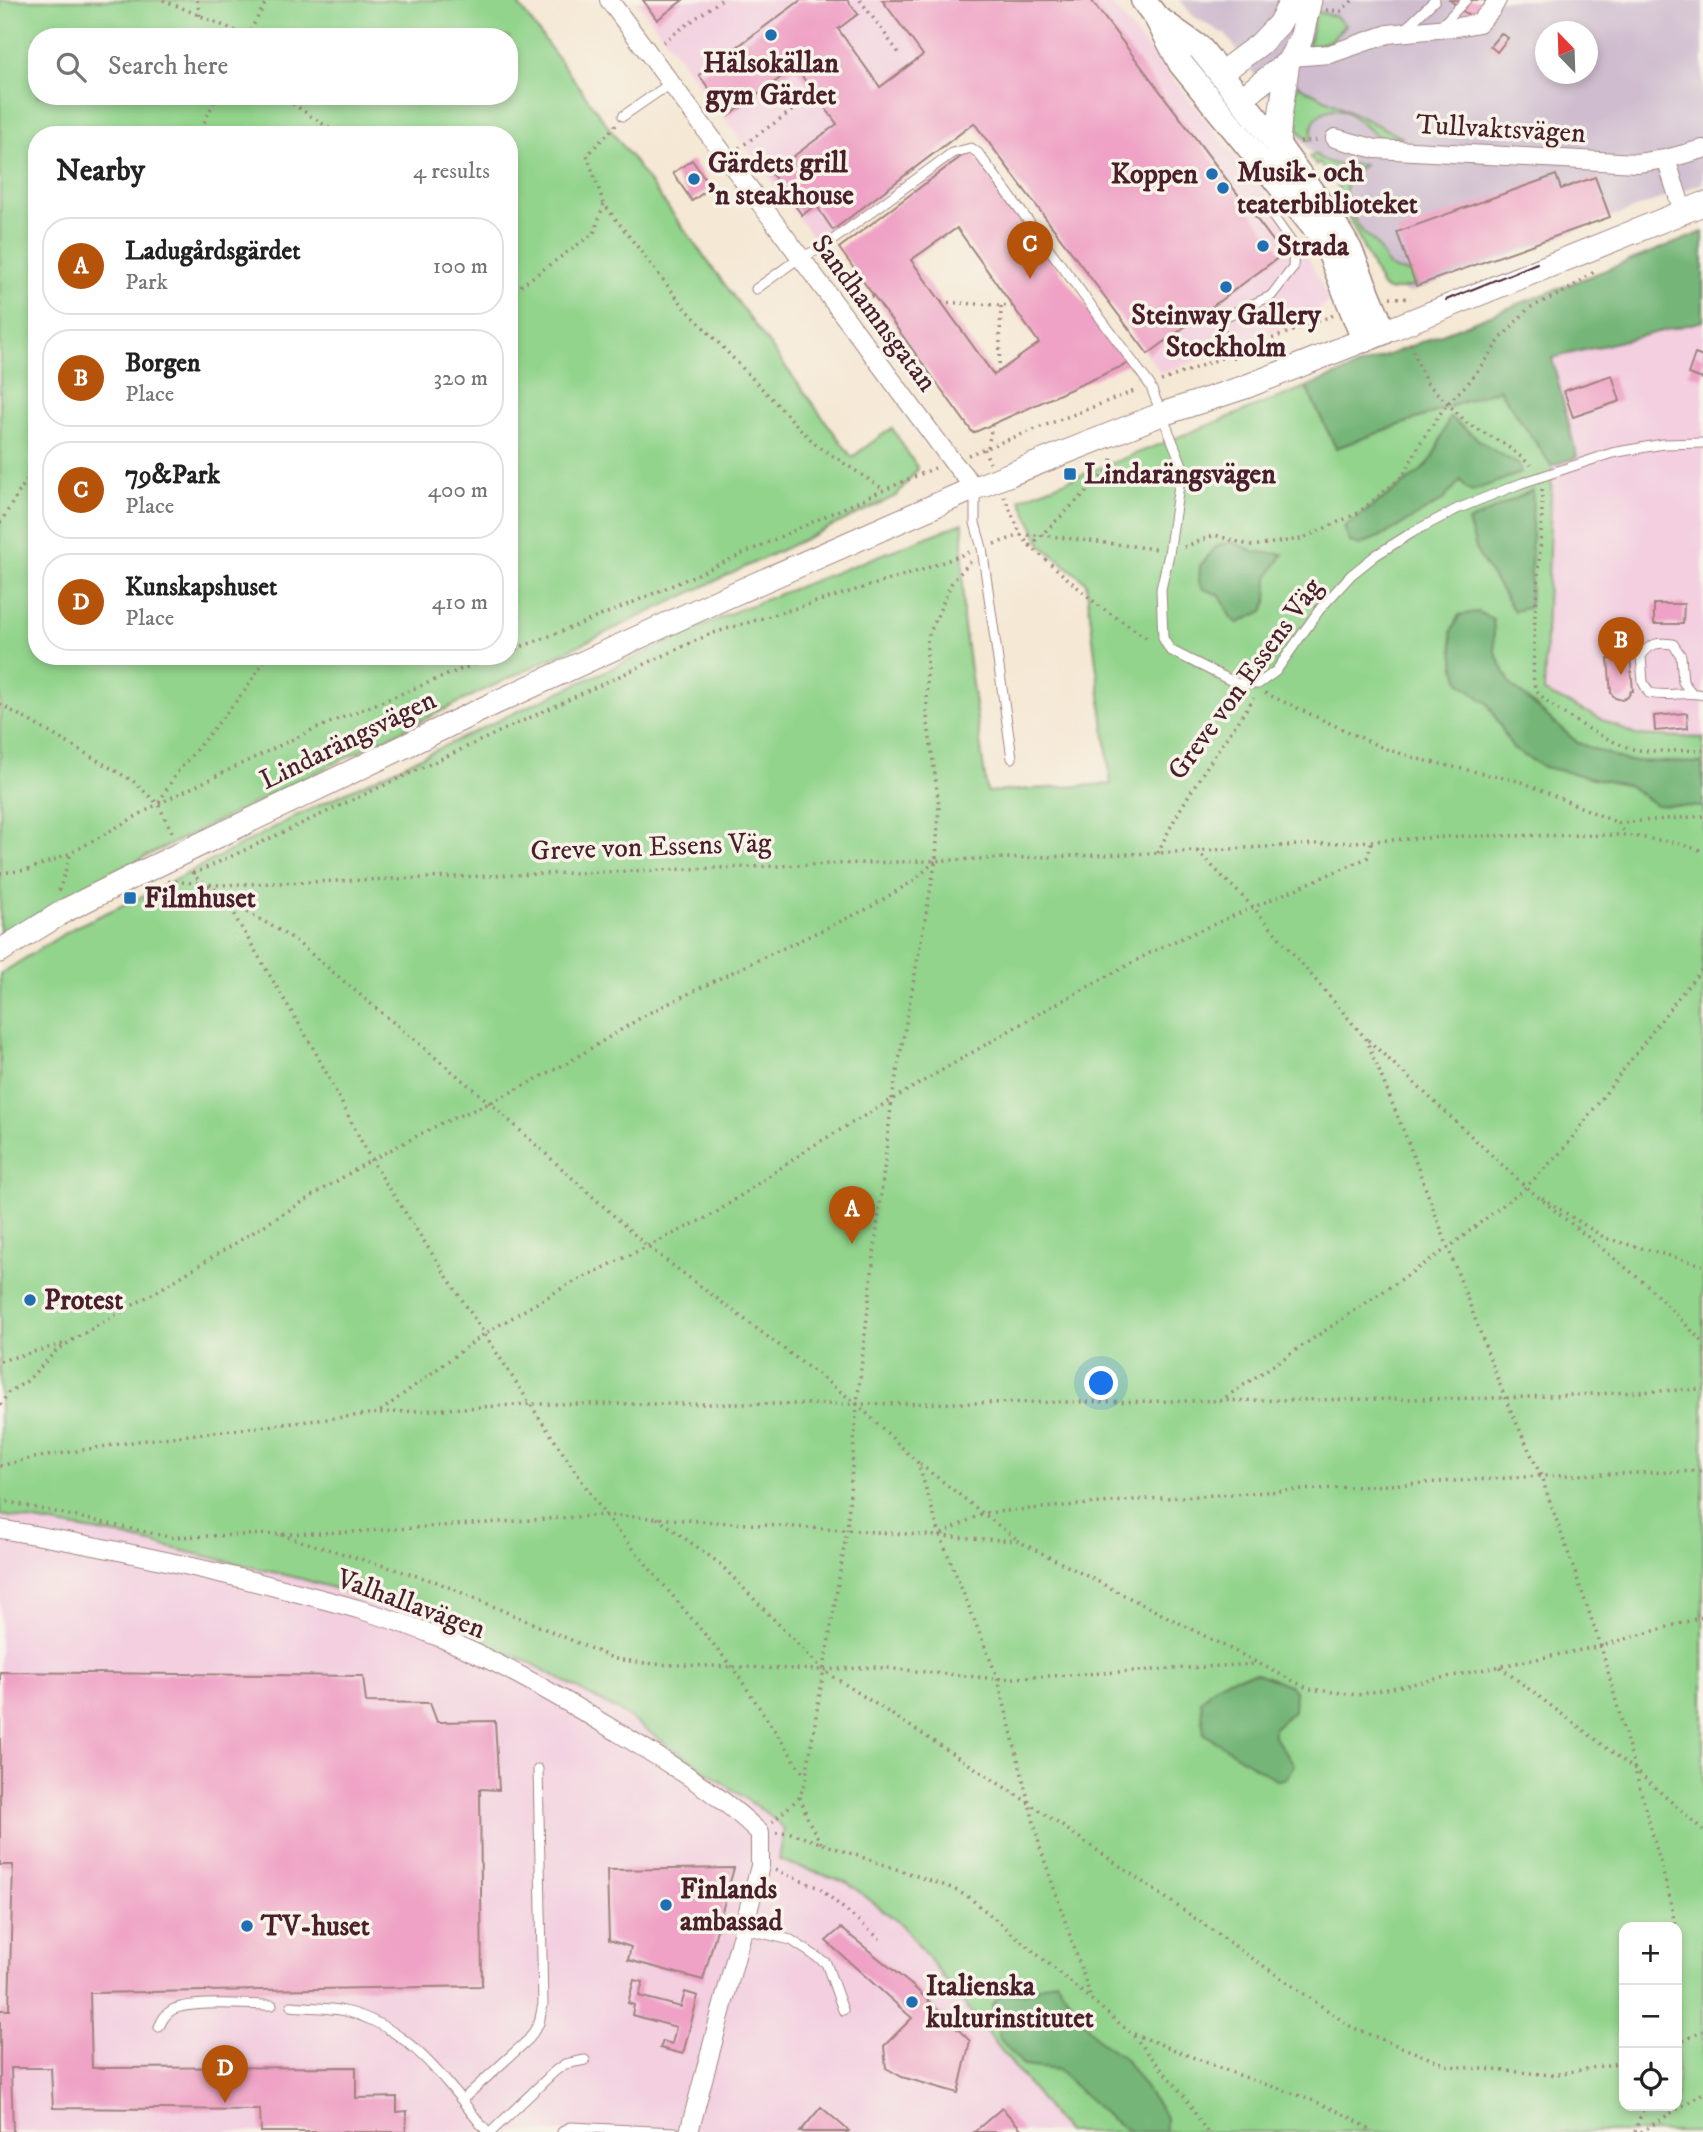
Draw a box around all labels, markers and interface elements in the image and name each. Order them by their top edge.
north arrow [1535,21,1598,84]
marker: Hälsokällan gym Gärdet [763,27,779,43]
search box [28,28,518,105]
place label: Hälsokällan gym Gärdet [703,46,839,113]
icon: search [52,48,90,86]
text: Search here [108,50,228,83]
street label: Tullvaktsvägen [1415,107,1587,151]
place label: Gärdets grill 'n steakhouse [708,146,854,213]
text: Nearby [56,153,145,190]
place label: Musik- och teaterbiblioteket [1237,155,1418,222]
text: 4 results [413,157,490,186]
place label: Koppen [1111,157,1198,192]
marker: Koppen [1204,166,1220,182]
marker: Gärdets grill 'n steakhouse [686,171,702,187]
marker: Musik- och teaterbiblioteket [1215,180,1231,196]
pin: C [1007,221,1053,279]
street label: Sandhamnsgatan [804,228,945,399]
place label: Strada [1277,229,1350,264]
text: Ladugårdsgärdet [125,235,301,268]
marker: Strada [1255,238,1271,254]
text: A [74,252,88,281]
text: 100 m [433,252,488,281]
text: Park [125,268,168,297]
marker: Steinway Gallery Stockholm [1218,279,1234,295]
place label: Steinway Gallery Stockholm [1131,298,1321,365]
text: Borgen [125,347,201,380]
text: B [74,364,88,393]
text: 320 m [434,364,488,393]
text: Place [125,380,174,409]
place label: Lindarängsvägen [1084,457,1276,492]
text: 79&Park [125,459,220,492]
marker: Lindarängsvägen [1062,466,1078,482]
text: C [73,476,89,505]
text: 400 m [428,476,488,505]
text: Place [125,492,174,521]
text: Kunskapshuset [125,571,277,604]
street label: Greve von Essens Väg [1160,571,1330,787]
text: D [72,588,90,617]
text: 410 m [432,588,488,617]
text: Place [125,604,174,633]
pin: B [1598,617,1644,675]
street label: Lindarängsvägen [254,682,442,798]
street label: Greve von Essens Väg [530,825,772,869]
place label: Filmhuset [144,881,256,916]
marker: Filmhuset [122,890,138,906]
pin: A [829,1186,875,1244]
place label: Protest [44,1283,123,1318]
marker: Protest [22,1292,38,1308]
your location [1084,1366,1118,1400]
street label: Valhallavägen [331,1561,490,1647]
place label: Finlands ambassad [680,1872,783,1939]
marker: Finlands ambassad [658,1897,674,1913]
place label: TV-huset [260,1909,370,1944]
marker: TV-huset [239,1918,255,1934]
map controls [1619,1922,1682,2111]
button: + [1619,1922,1682,1985]
place label: Italienska kulturinstitutet [925,1969,1094,2036]
button: − [1619,1985,1682,2048]
marker: Italienska kulturinstitutet [904,1994,920,2010]
pin: D [202,2045,248,2103]
button: locate [1619,2048,1682,2111]

